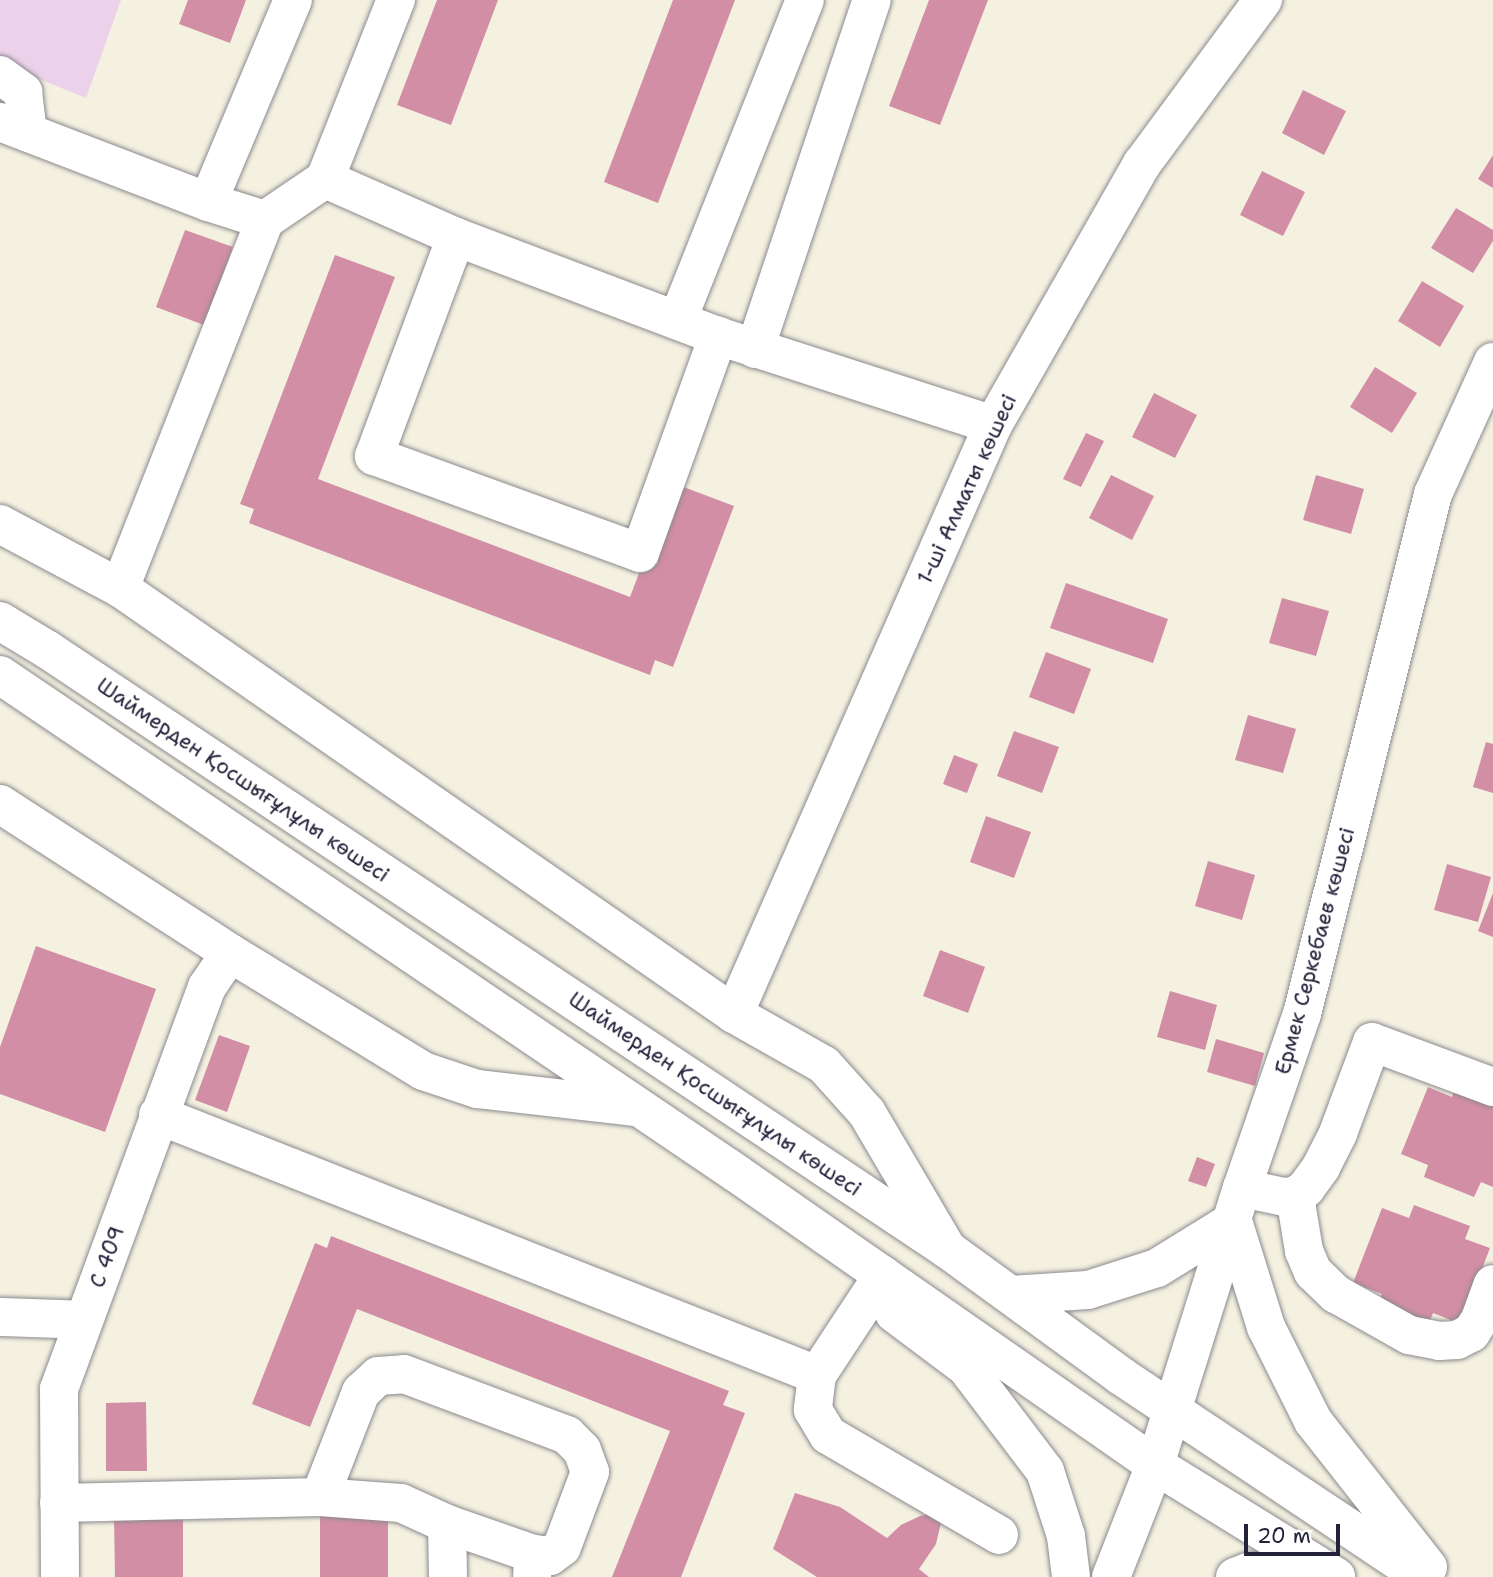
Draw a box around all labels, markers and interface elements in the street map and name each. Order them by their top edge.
street label: 1-ші Алматы көшесі [912,390,1022,588]
street label: Шаймерден Қосшығұлұлы көшесі [92,672,394,888]
street label: Ермек Серкебаев көшесі [1270,825,1360,1077]
street label: Шаймерден Қосшығұлұлы көшесі [564,986,866,1202]
street label: С 409 [84,1223,130,1291]
scale bar [1248,1510,1344,1554]
text: 20 m [1257,1522,1311,1550]

